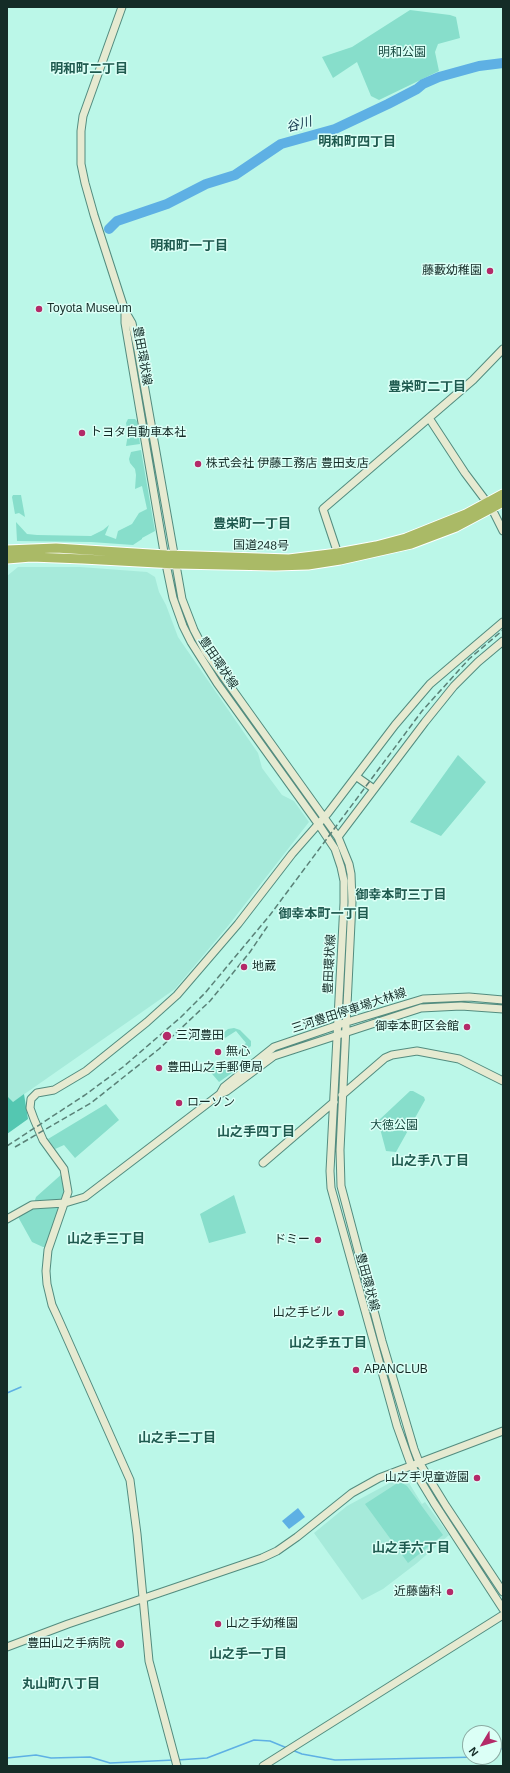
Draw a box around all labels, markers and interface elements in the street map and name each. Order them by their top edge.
park label: 明和公園 [378,46,426,60]
district label: 明和町二丁目 [50,61,128,77]
water label: 谷川 [284,114,314,136]
district label: 明和町四丁目 [318,134,396,150]
district label: 明和町一丁目 [150,238,228,254]
place label: 藤藪幼稚園 [422,264,482,278]
marker: 藤藪幼稚園 [485,266,495,276]
place label: Toyota Museum [47,302,132,316]
marker: Toyota Museum [34,304,44,314]
street label: 豊田環状線 [130,325,154,387]
district label: 豊栄町二丁目 [388,379,466,395]
place label: トヨタ自動車本社 [90,426,186,440]
marker: トヨタ自動車本社 [77,428,87,438]
place label: 株式会社 伊藤工務店 豊田支店 [206,457,369,471]
marker: 株式会社 伊藤工務店 豊田支店 [193,459,203,469]
district label: 豊栄町一丁目 [213,516,291,532]
street label: 国道248号 [233,538,289,554]
street label: 豊田環状線 [195,634,241,692]
district label: 御幸本町三丁目 [356,887,446,903]
district label: 御幸本町一丁目 [279,906,369,922]
street label: 豊田環状線 [321,934,339,994]
place label: 地蔵 [252,960,276,974]
marker: 地蔵 [239,962,249,972]
street label: 三河豊田停車場大林線 [290,986,408,1036]
place label: 御幸本町区会館 [375,1020,459,1034]
marker: 御幸本町区会館 [462,1022,472,1032]
place label: 三河豊田 [176,1029,224,1043]
marker: 三河豊田 [161,1030,173,1042]
place label: 無心 [226,1045,250,1059]
marker: 無心 [213,1047,223,1057]
place label: 豊田山之手郵便局 [167,1061,263,1075]
marker: 豊田山之手郵便局 [154,1063,164,1073]
place label: ローソン [187,1096,235,1110]
marker: ローソン [174,1098,184,1108]
park label: 大徳公園 [370,1119,418,1133]
district label: 山之手四丁目 [217,1124,295,1140]
district label: 山之手八丁目 [391,1153,469,1169]
district label: 山之手三丁目 [67,1231,145,1247]
place label: ドミー [274,1233,310,1247]
marker: ドミー [313,1235,323,1245]
street label: 豊田環状線 [352,1251,382,1313]
place label: 山之手ビル [273,1306,333,1320]
marker: 山之手ビル [336,1308,346,1318]
district label: 山之手五丁目 [289,1335,367,1351]
place label: APANCLUB [364,1363,428,1377]
marker: APANCLUB [351,1365,361,1375]
district label: 山之手二丁目 [138,1430,216,1446]
place label: 山之手児童遊園 [385,1471,469,1485]
marker: 山之手児童遊園 [472,1473,482,1483]
district label: 山之手六丁目 [372,1540,450,1556]
place label: 近藤歯科 [394,1585,442,1599]
marker: 近藤歯科 [445,1587,455,1597]
place label: 山之手幼稚園 [226,1617,298,1631]
marker: 山之手幼稚園 [213,1619,223,1629]
place label: 豊田山之手病院 [27,1637,111,1651]
marker: 豊田山之手病院 [114,1638,126,1650]
district label: 山之手一丁目 [209,1646,287,1662]
district label: 丸山町八丁目 [22,1676,100,1692]
north arrow [462,1725,502,1765]
text: N [466,1745,481,1759]

